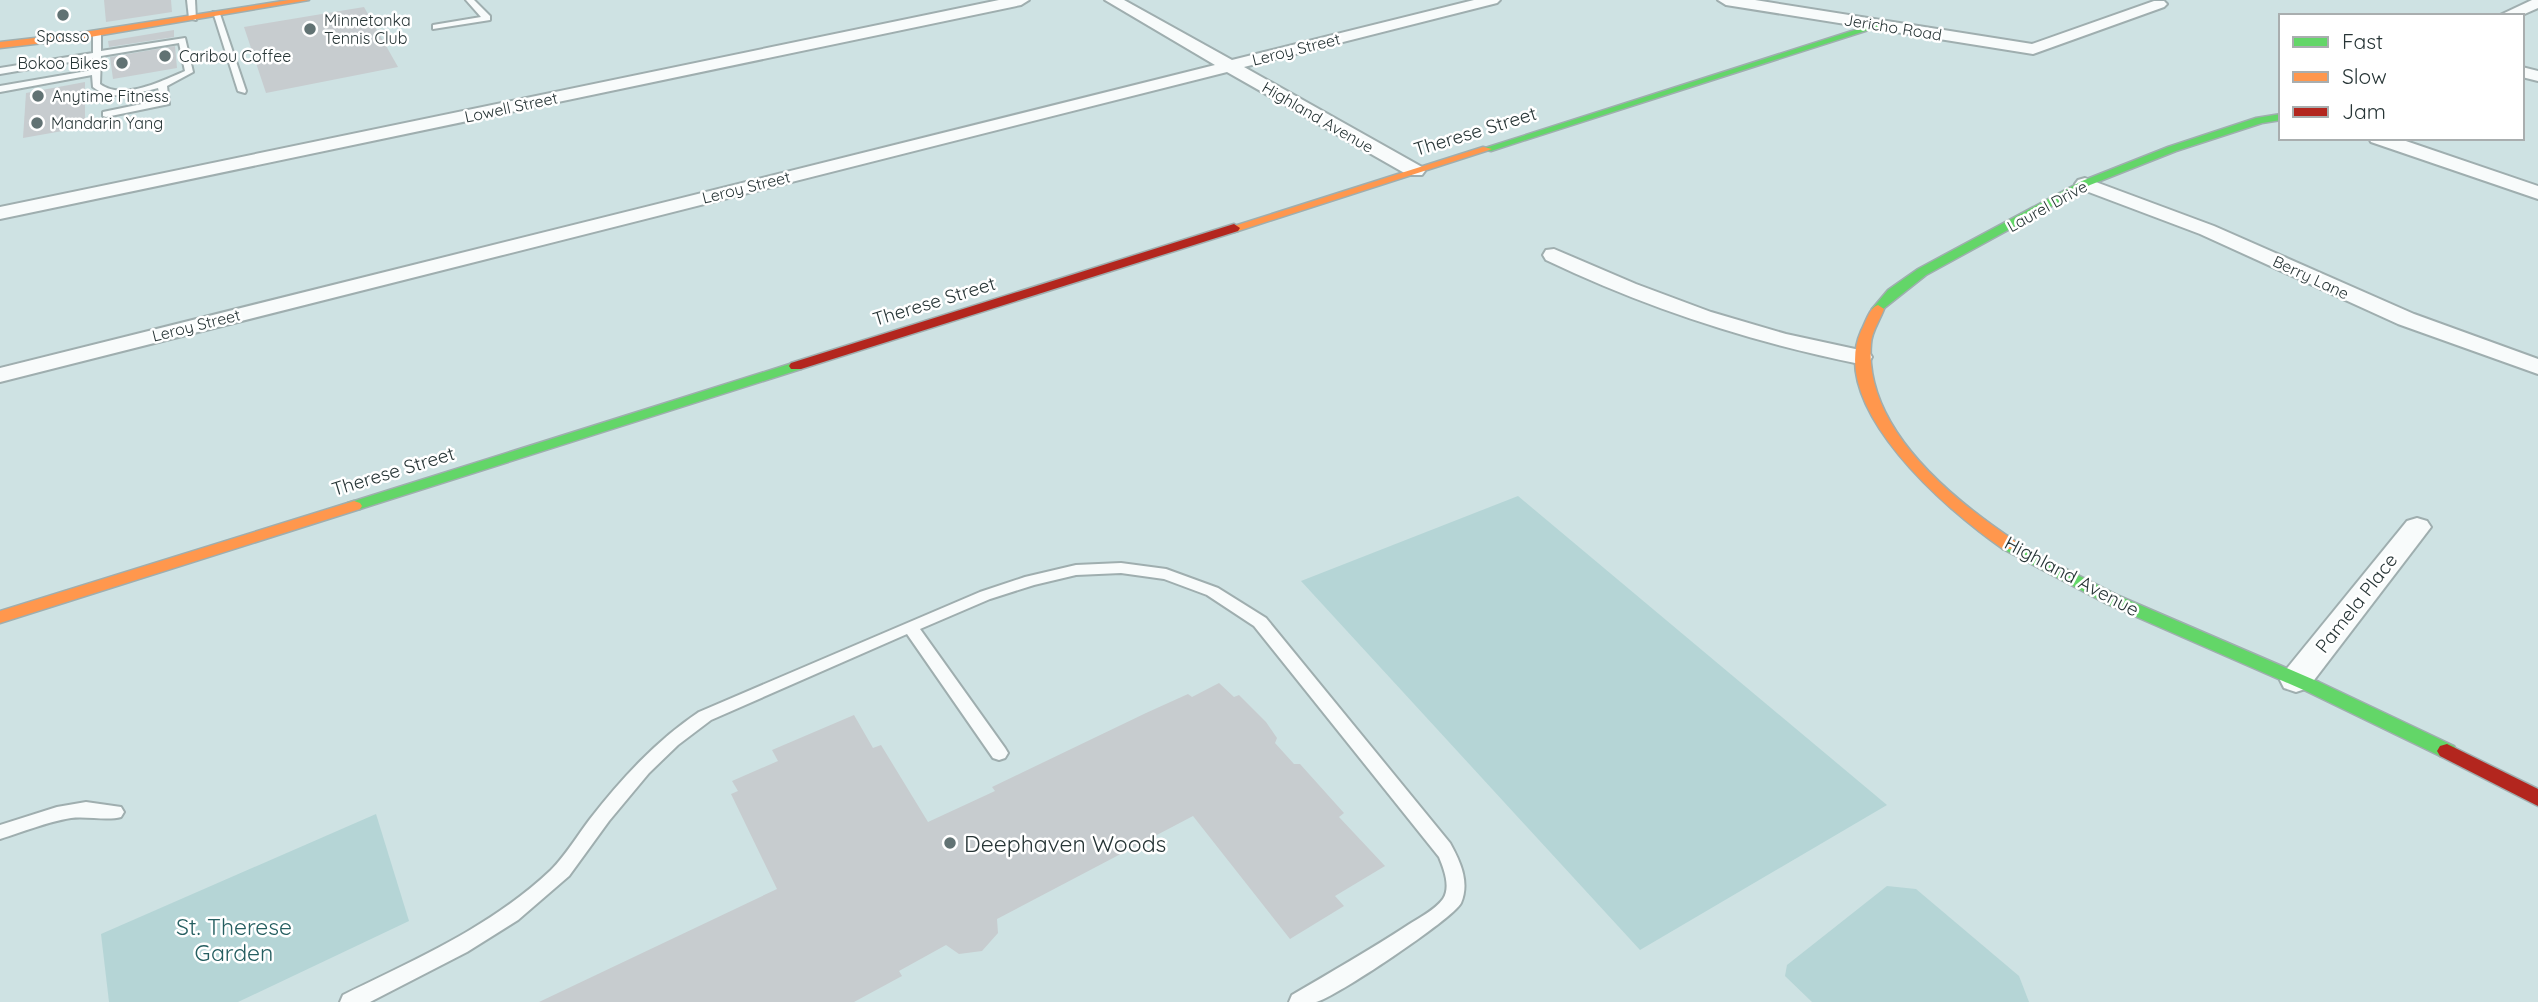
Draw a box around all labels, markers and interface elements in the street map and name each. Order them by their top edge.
marker: Spasso [55,7,71,23]
street label: Jericho Road [1843,9,1943,45]
place label: Minnetonka Tennis Club [324,10,411,48]
legend [2279,14,2524,140]
marker: Minnetonka Tennis Club [302,21,318,37]
place label: Spasso [36,26,90,46]
street label: Leroy Street [1250,28,1342,70]
text: Fast [2342,28,2383,54]
place label: Caribou Coffee [179,46,291,66]
marker: Caribou Coffee [157,48,173,64]
place label: Bokoo Bikes [17,53,108,73]
marker: Bokoo Bikes [114,55,130,71]
text: Slow [2342,63,2387,89]
street label: Highland Avenue [1259,77,1377,157]
place label: Anytime Fitness [52,86,169,106]
street label: Lowell Street [463,87,559,127]
marker: Anytime Fitness [30,88,46,104]
text: Jam [2342,98,2386,124]
street label: Therese Street [1411,101,1539,161]
place label: Mandarin Yang [51,113,163,133]
marker: Mandarin Yang [29,115,45,131]
street label: Leroy Street [700,166,792,208]
street label: Laurel Drive [2003,176,2091,236]
street label: Berry Lane [2270,251,2352,303]
street label: Therese Street [870,271,998,331]
street label: Leroy Street [150,304,242,346]
street label: Therese Street [329,441,457,501]
street label: Highland Avenue [2001,530,2143,622]
street label: Pamela Place [2310,548,2402,658]
place label: Deephaven Woods [964,829,1166,858]
marker: Deephaven Woods [942,835,958,851]
park label: St. Therese Garden [176,912,292,967]

